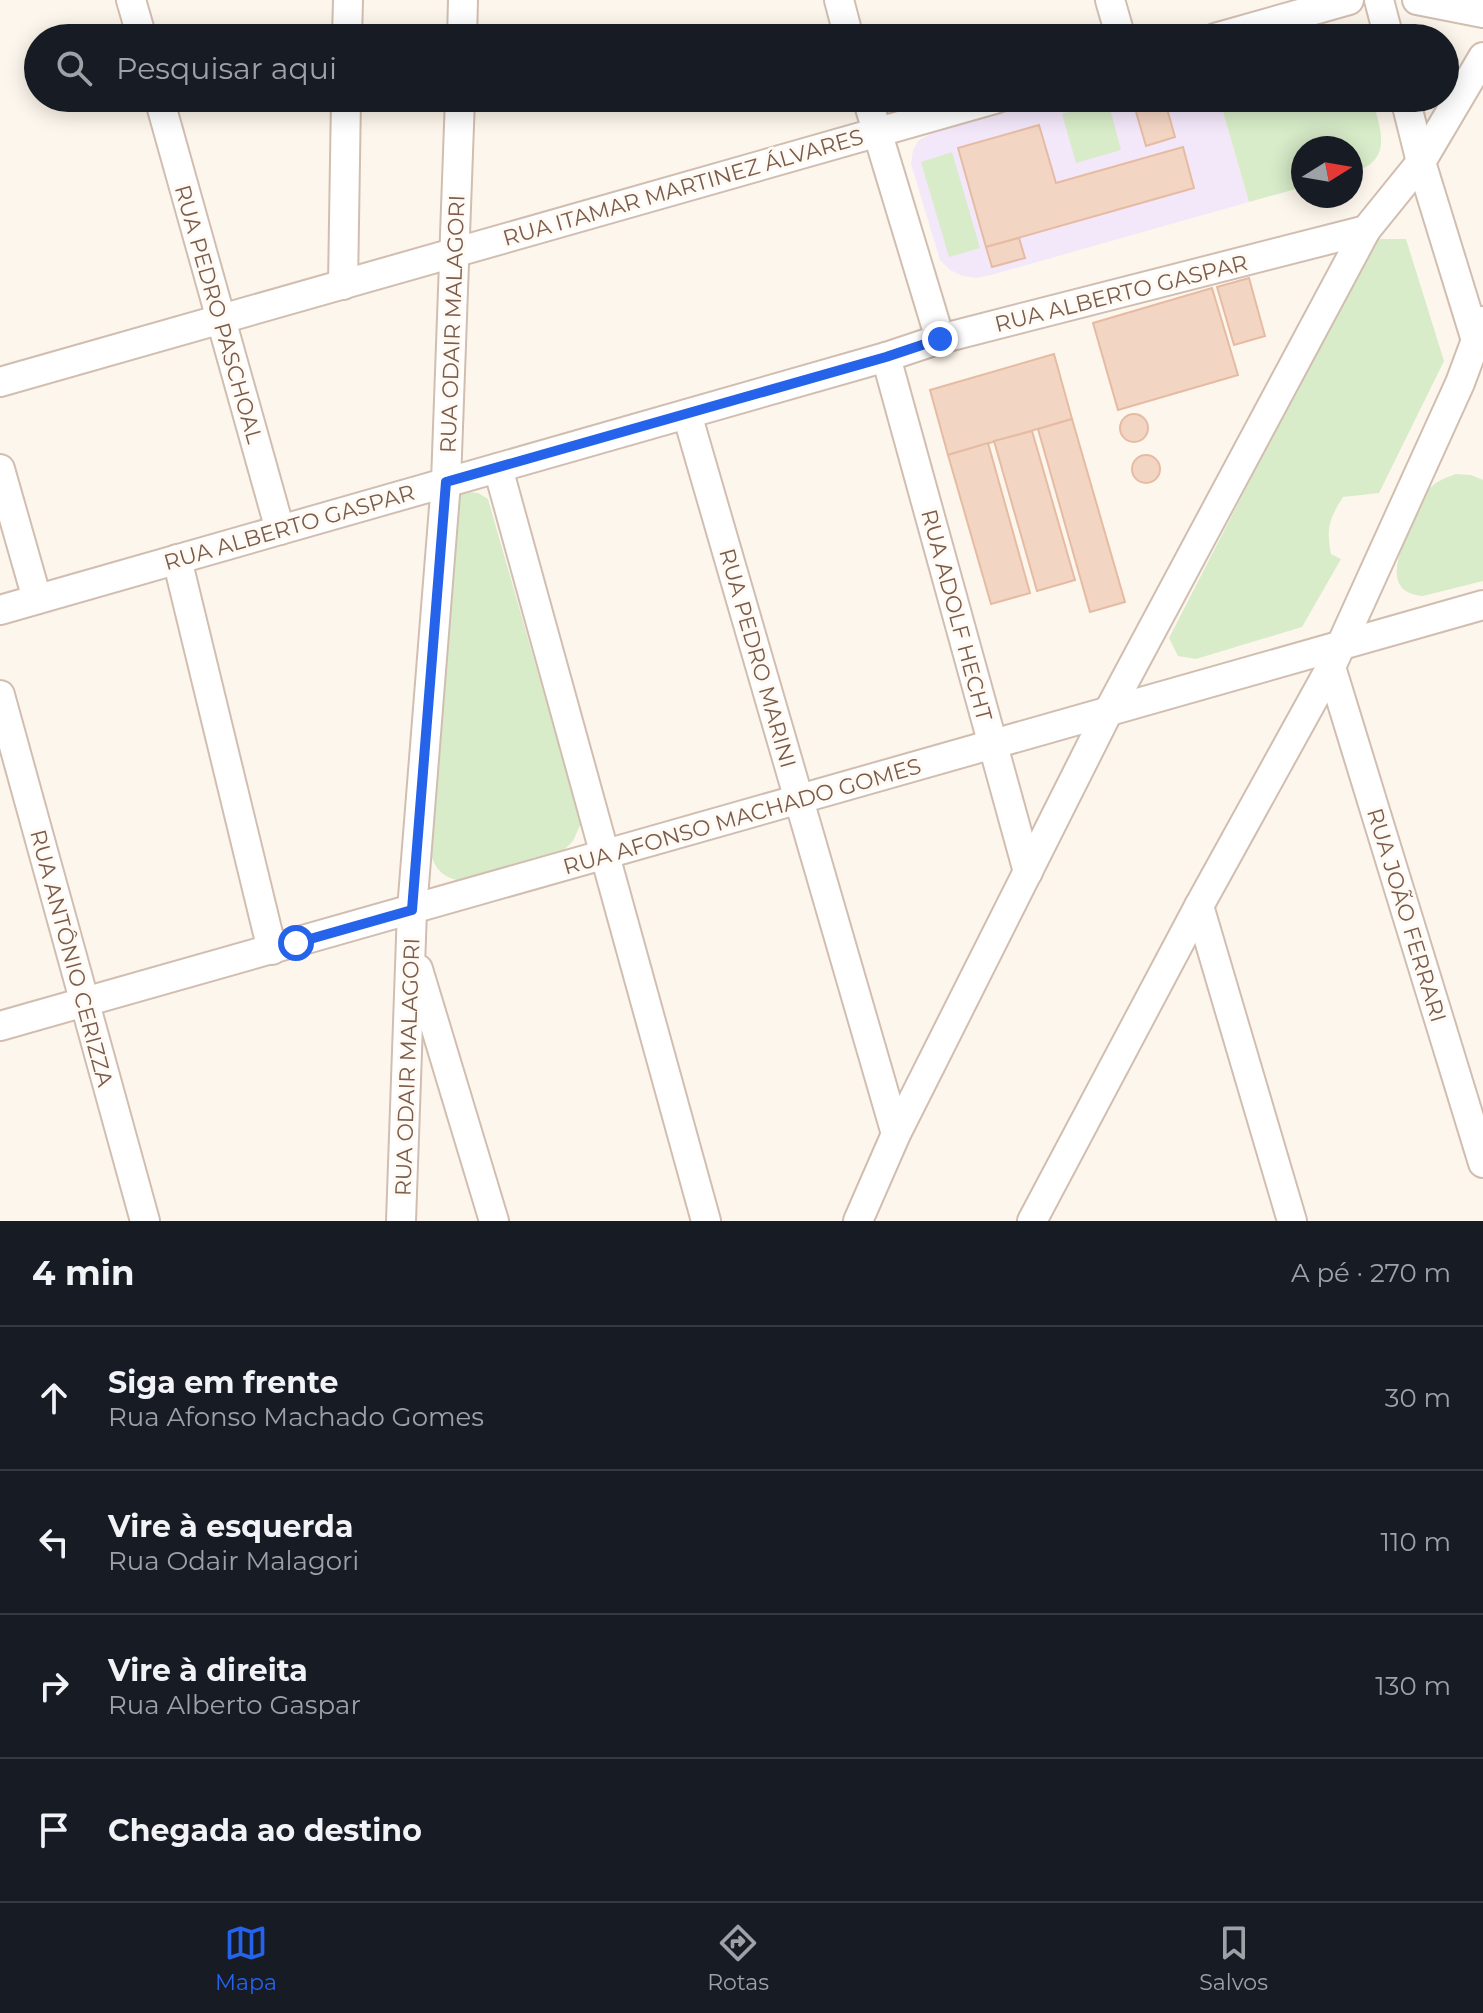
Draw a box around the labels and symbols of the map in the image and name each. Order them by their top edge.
street label: RUA ITAMAR MARTINEZ ÁLVARES [500,123,867,252]
north arrow [1291,136,1363,208]
street label: RUA PEDRO PASCHOAL [169,182,268,447]
street label: RUA ODAIR MALAGORI [434,194,470,454]
street label: RUA ALBERTO GASPAR [992,249,1250,338]
route end [922,321,958,357]
street label: RUA ALBERTO GASPAR [161,479,418,576]
street label: RUA ADOLF HECHT [915,506,998,724]
street label: RUA PEDRO MARINI [713,545,802,771]
street label: RUA AFONSO MACHADO GOMES [560,752,924,881]
street label: RUA JOÃO FERRARI [1361,805,1452,1025]
street label: RUA ANTÔNIO CERIZZA [24,827,119,1090]
route start [278,925,314,961]
street label: RUA ODAIR MALAGORI [389,937,425,1197]

